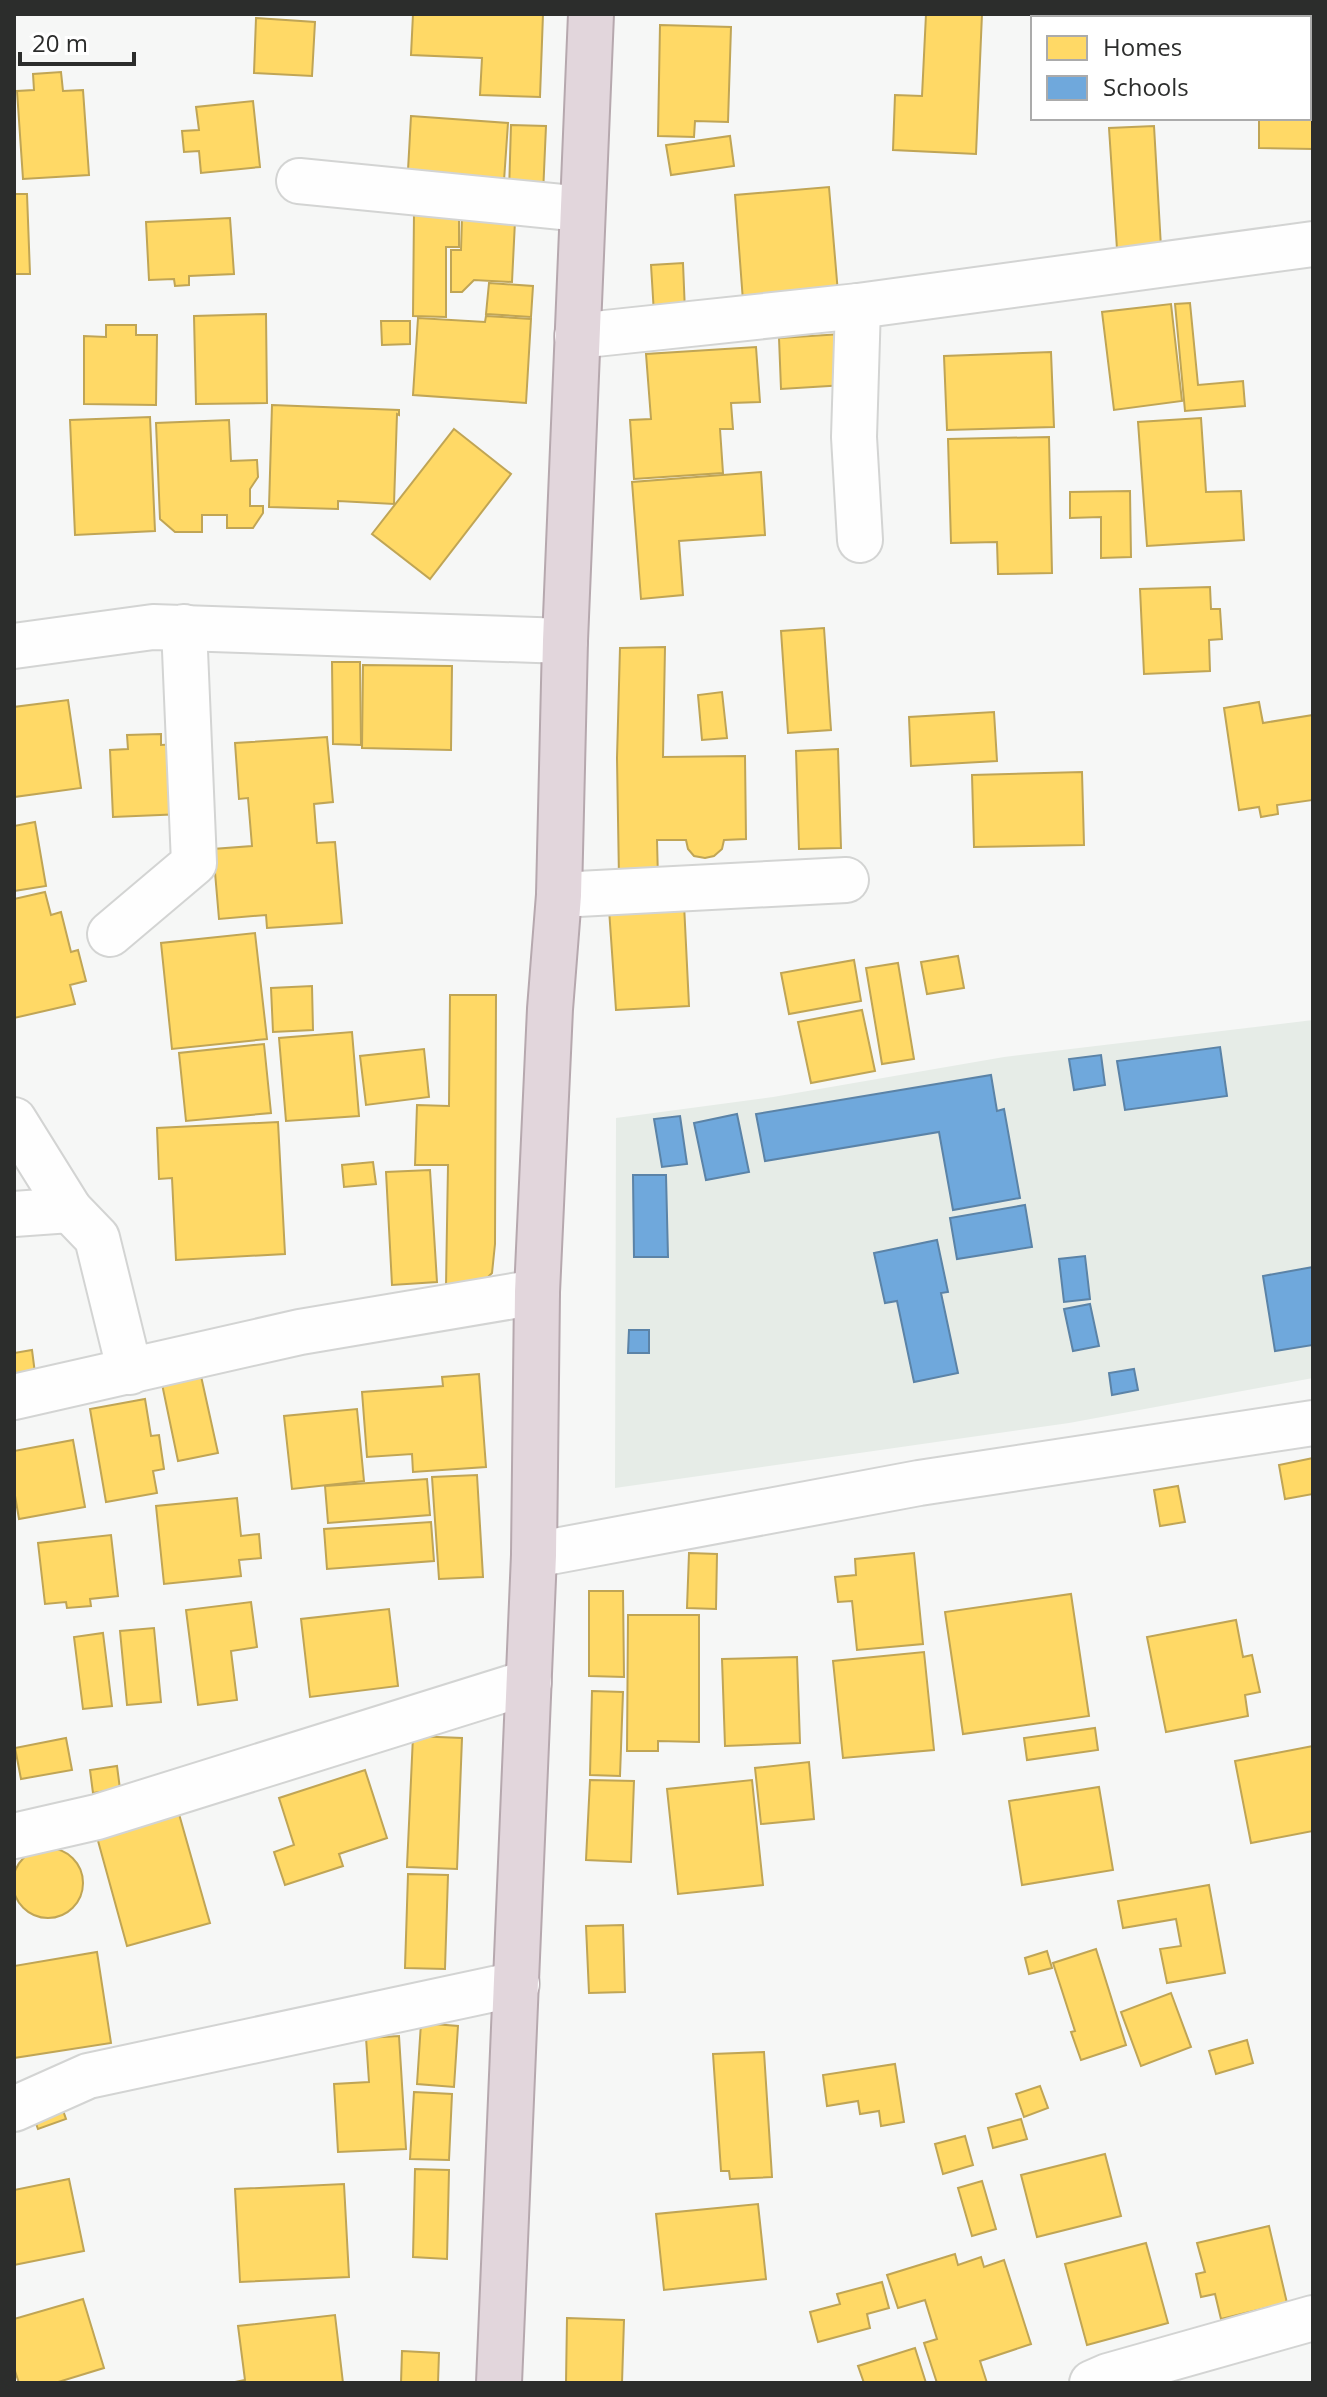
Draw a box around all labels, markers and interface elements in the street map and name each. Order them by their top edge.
scale bar [20,16,134,66]
legend [1031,16,1311,120]
text: 20 m [32,26,88,59]
text: Homes [1103,30,1182,63]
text: Schools [1103,70,1189,103]

